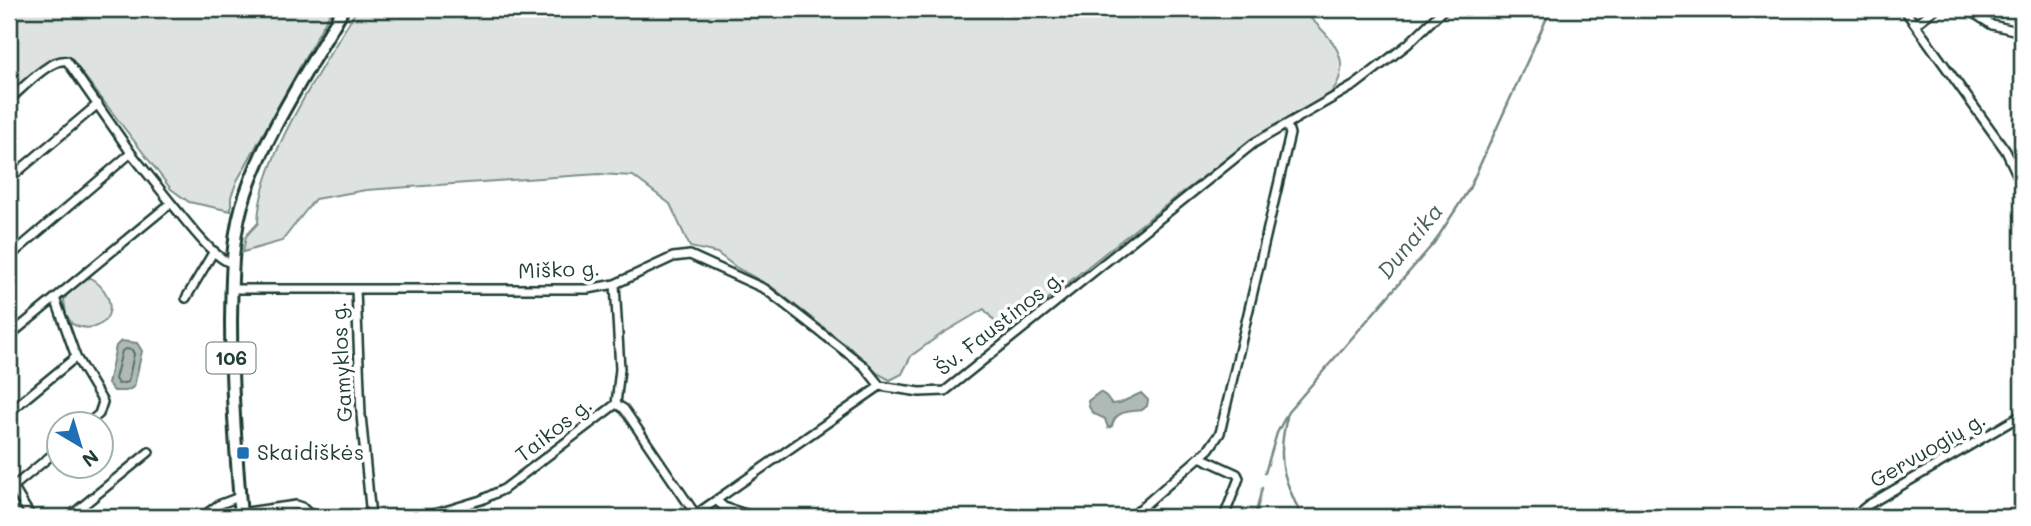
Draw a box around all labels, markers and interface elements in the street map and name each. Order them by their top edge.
water label: Dunaika [1370,196,1449,284]
street label: Miško g. [517,254,600,283]
street label: Šv. Faustinos g. [929,263,1069,381]
street label: Gamyklos g. [324,301,357,423]
road number: 106 [206,342,256,374]
street label: Taikos g. [509,390,597,467]
street label: Gervuogių g. [1864,405,1990,493]
north arrow [46,410,116,480]
place label: Skaidiškės [257,438,364,465]
text: N [77,445,104,473]
marker: Skaidiškės [235,445,251,461]

